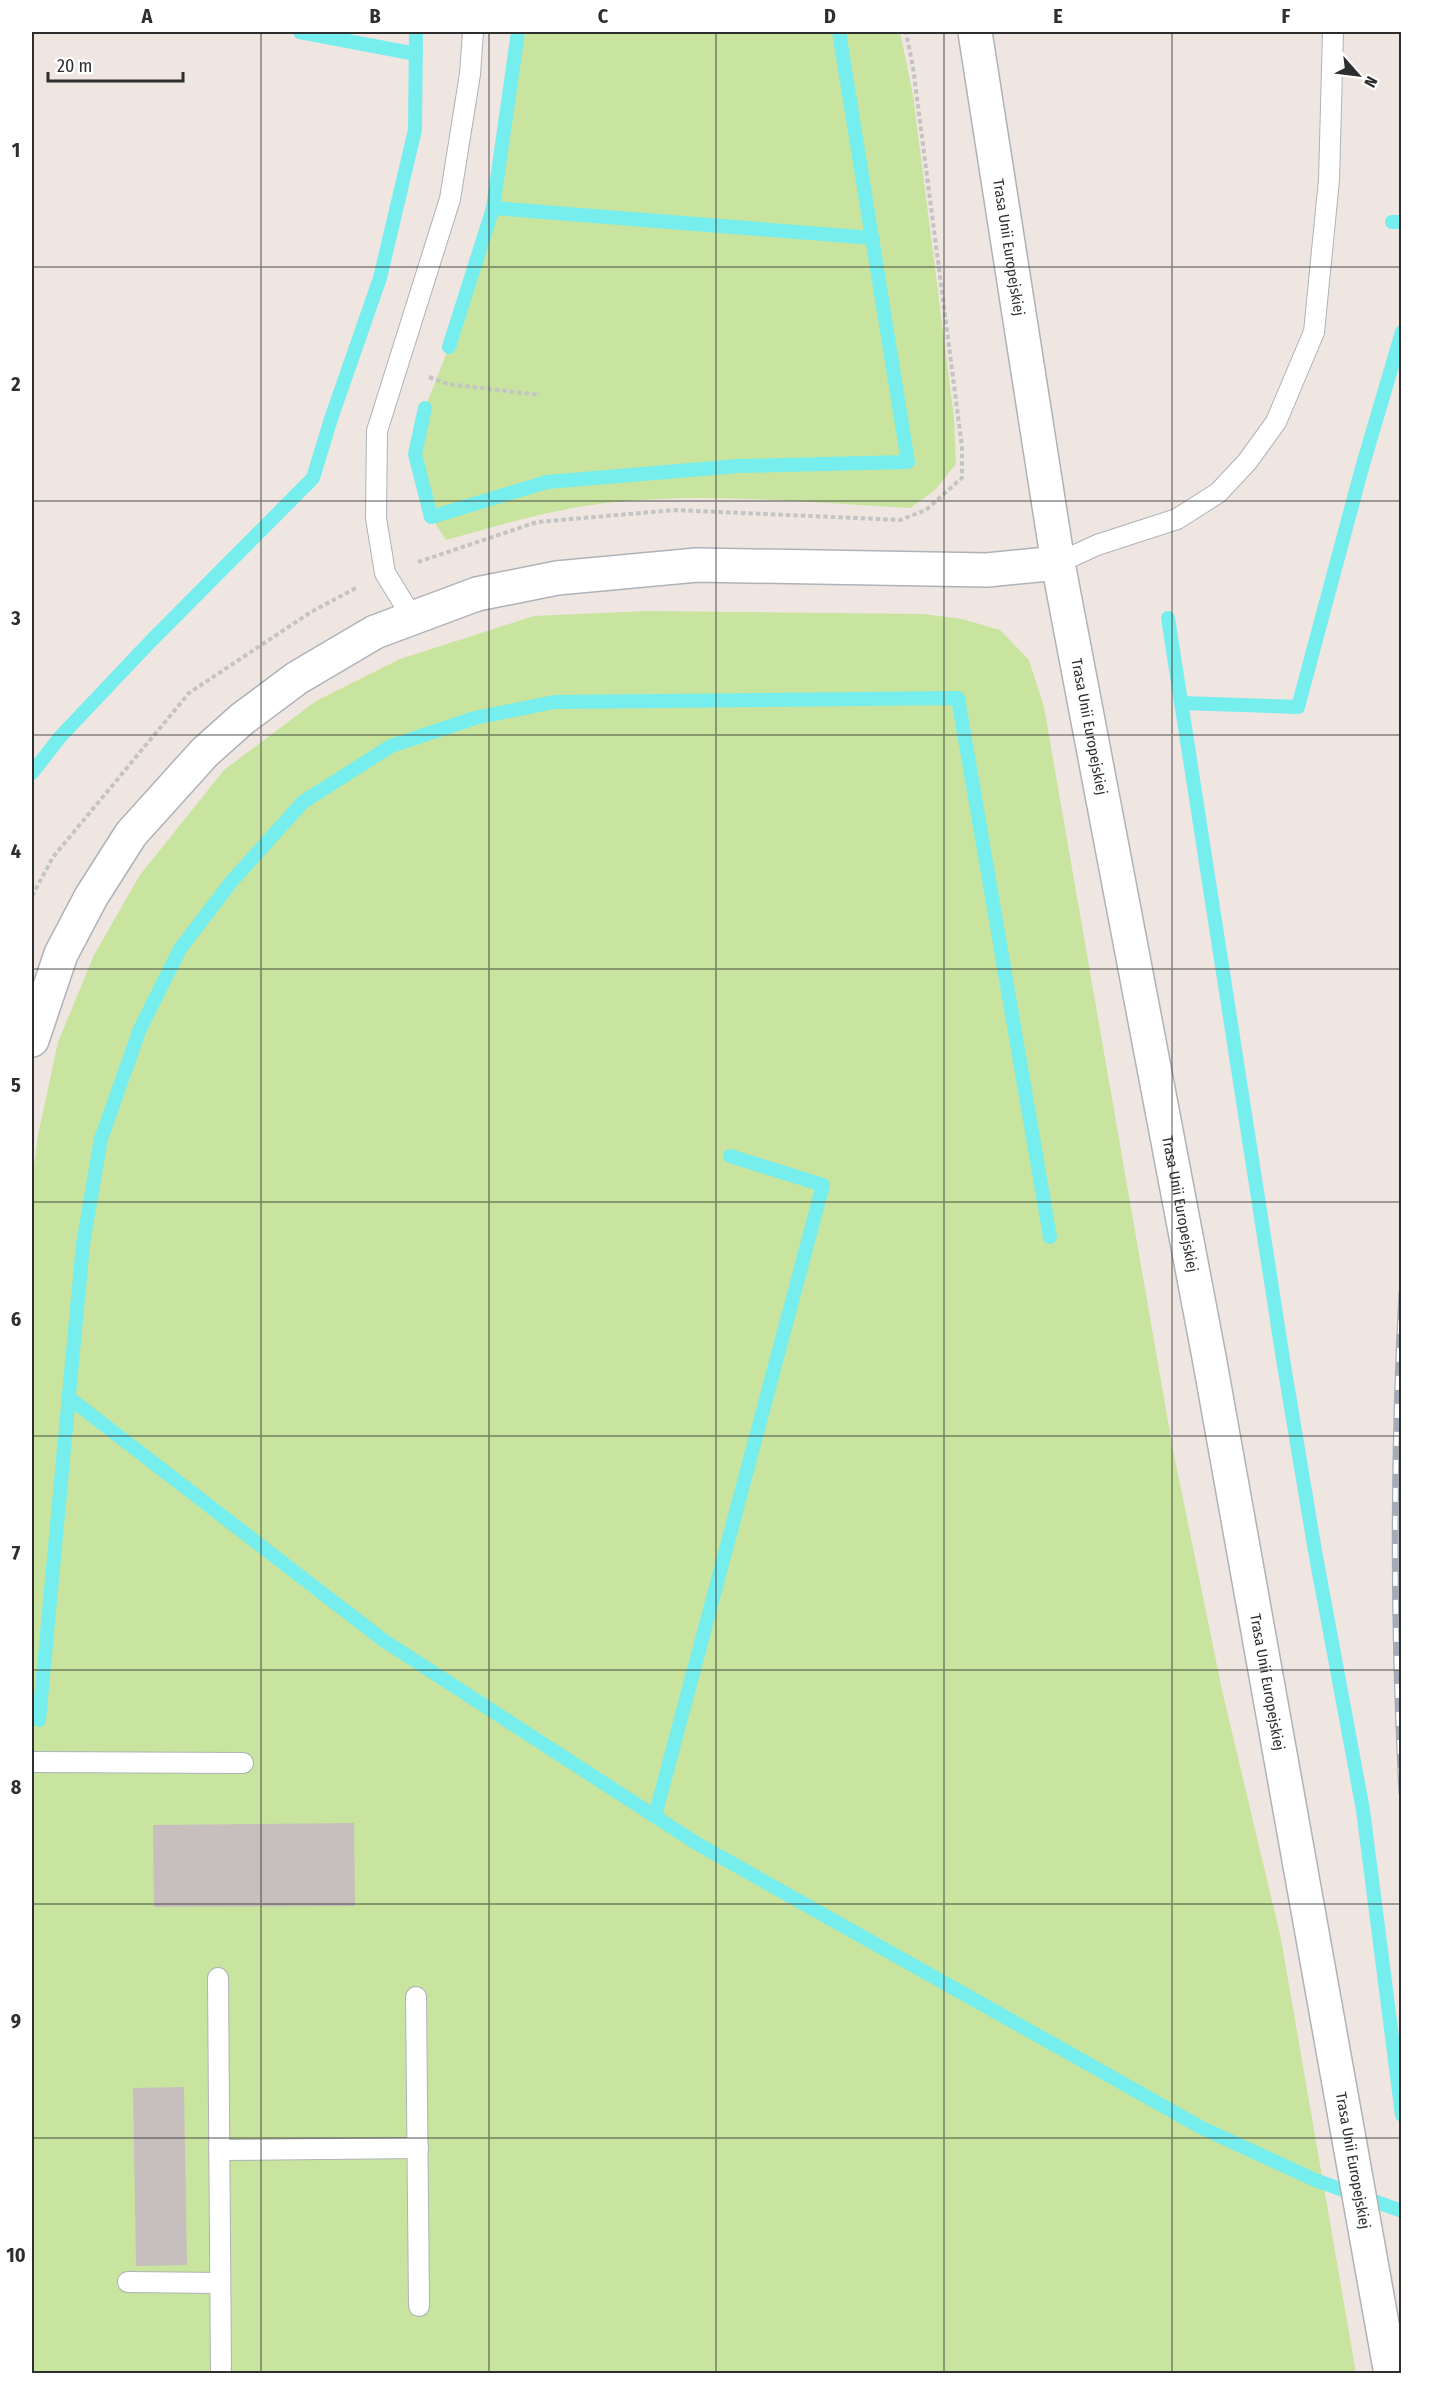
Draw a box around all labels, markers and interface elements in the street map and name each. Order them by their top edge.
text: A [141,4,154,28]
text: B [369,4,381,28]
text: C [598,4,609,28]
text: D [824,4,836,28]
text: E [1053,4,1063,28]
text: F [1282,4,1291,28]
scale bar [48,45,183,83]
north arrow [1328,45,1388,105]
text: 20 m [57,55,92,77]
text: N [1360,73,1381,91]
text: 1 [12,138,20,162]
street label: Trasa Unii Europejskiej [989,178,1028,317]
text: 2 [10,372,21,396]
text: 3 [10,606,21,630]
street label: Trasa Unii Europejskiej [1067,657,1111,796]
text: 4 [11,839,21,863]
text: 5 [11,1073,21,1097]
street label: Trasa Unii Europejskiej [1158,1134,1202,1274]
text: 6 [11,1307,21,1331]
text: 7 [12,1541,21,1565]
street label: Trasa Unii Europejskiej [1246,1612,1288,1752]
text: 8 [11,1775,22,1799]
text: 9 [11,2009,21,2033]
street label: Trasa Unii Europejskiej [1332,2091,1374,2230]
text: 10 [6,2243,26,2267]

